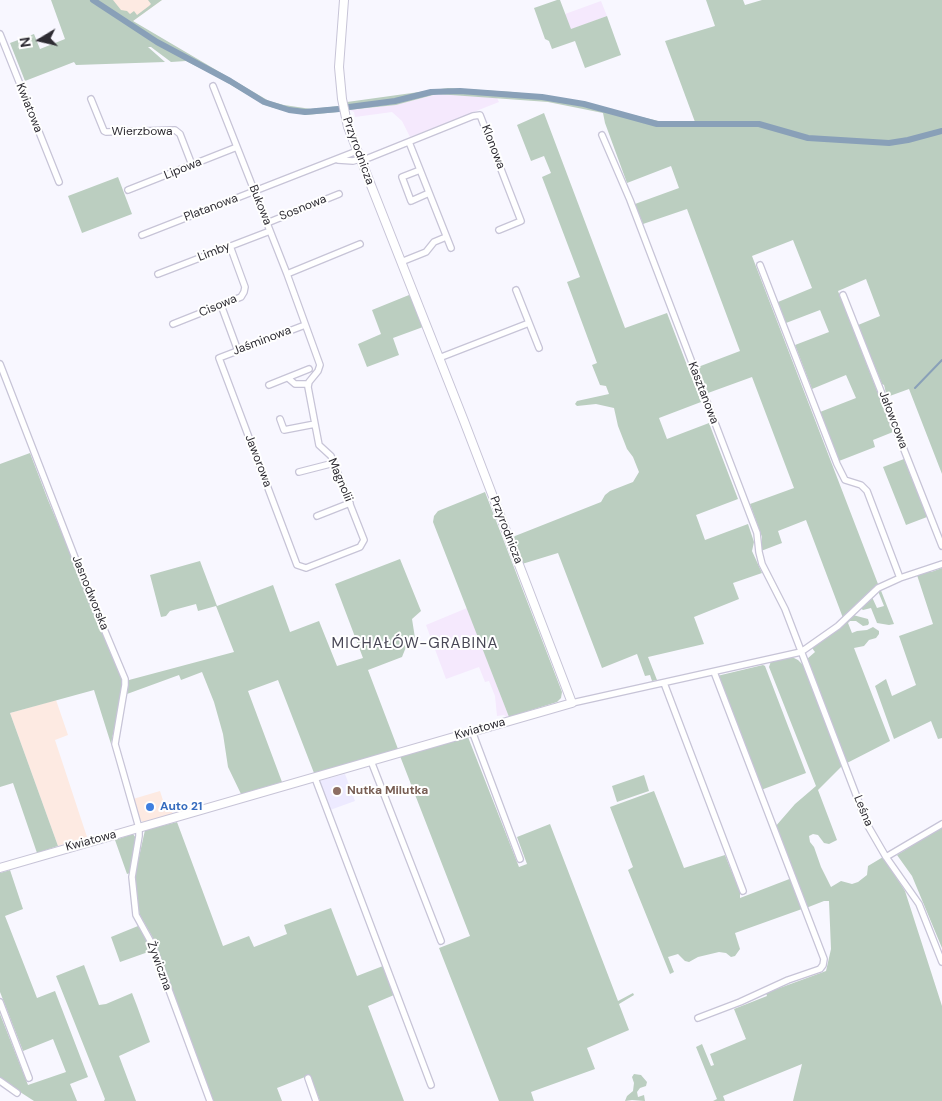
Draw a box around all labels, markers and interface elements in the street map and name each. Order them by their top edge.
north arrow [15,15,65,65]
text: N [15,36,35,49]
street label: Kwiatowa [13,81,45,135]
street label: Przyrodnicza [339,115,377,187]
street label: Klonowa [478,123,508,171]
street label: Wierzbowa [111,125,173,139]
street label: Lipowa [162,155,204,183]
street label: Bukowa [245,183,275,227]
street label: Platanowa [182,191,240,225]
street label: Sosnowa [277,192,329,224]
street label: Limby [196,239,232,265]
street label: Cisowa [197,292,239,320]
street label: Jaśminowa [231,323,293,359]
street label: Kasztanowa [685,360,721,426]
street label: Jałowcowa [875,389,911,451]
street label: Jaworowa [241,433,275,489]
street label: Magnolii [324,456,356,504]
street label: Przyrodnicza [487,494,525,566]
street label: Jasnodworska [69,554,111,632]
district label: MICHAŁÓW-GRABINA [330,635,500,653]
street label: Kwiatowa [453,715,507,743]
place label: Nutka Milutka [347,784,428,798]
marker: Nutka Milutka [331,785,343,797]
street label: Leśna [850,793,876,829]
place label: Auto 21 [160,800,202,814]
marker: Auto 21 [144,801,156,813]
street label: Kwiatowa [64,827,118,855]
street label: Żywiczna [144,940,174,992]

